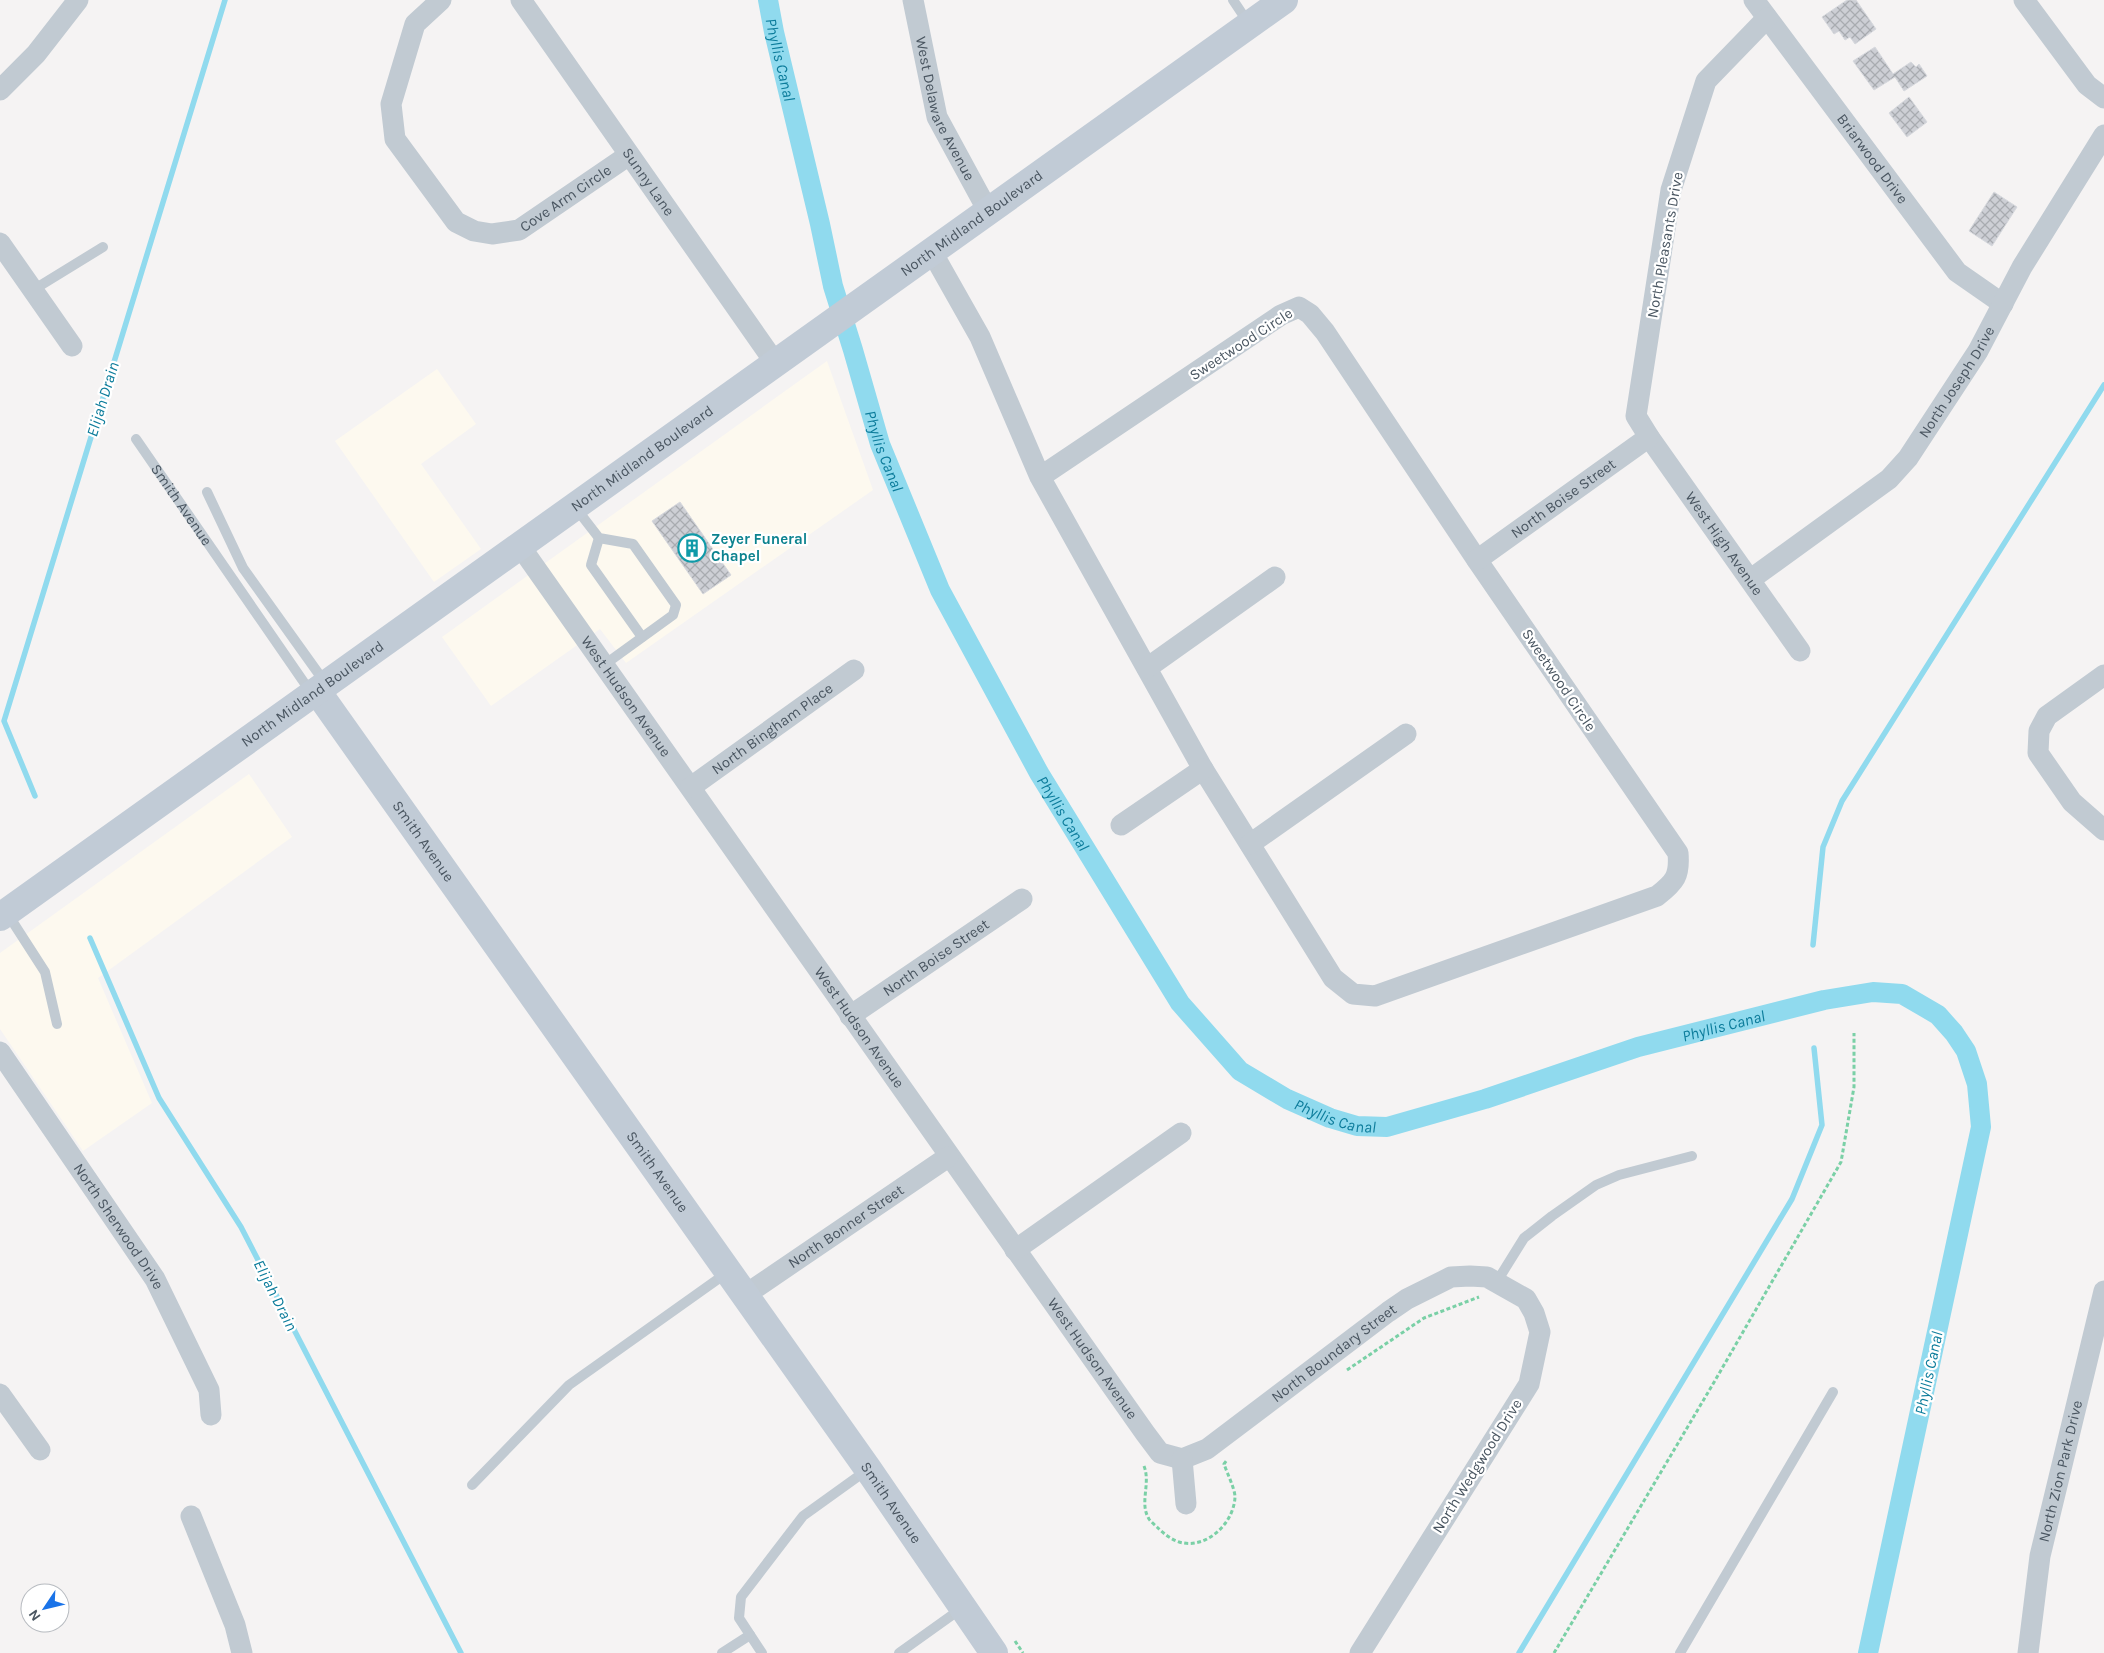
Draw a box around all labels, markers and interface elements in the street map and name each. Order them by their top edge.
water label: Phyllis Canal [762,17,799,103]
street label: West Delaware Avenue [912,35,979,184]
street label: Briarwood Drive [1833,110,1912,207]
street label: Sunny Lane [618,144,678,219]
street label: Cove Arm Circle [516,161,615,236]
street label: North Midland Boulevard [897,166,1046,280]
street label: North Pleasants Drive [1643,171,1687,319]
street label: Sweetwood Circle [1186,304,1296,384]
street label: North Joseph Drive [1915,323,1998,441]
water label: Elijah Drain [82,359,123,439]
street label: North Midland Boulevard [567,401,717,515]
water label: Phyllis Canal [861,408,907,494]
street label: North Boise Street [1507,455,1619,542]
street label: Smith Avenue [147,461,216,549]
street label: West High Avenue [1681,488,1767,599]
place label: Zeyer Funeral Chapel [711,530,807,565]
building icon: Zeyer Funeral Chapel [677,533,707,563]
street label: Sweetwood Circle [1518,625,1600,735]
street label: West Hudson Avenue [577,632,675,760]
street label: North Midland Boulevard [238,637,387,751]
street label: North Bingham Place [708,679,836,778]
water label: Phyllis Canal [1033,772,1093,854]
street label: Smith Avenue [388,797,458,885]
street label: North Boise Street [879,915,993,1000]
street label: West Hudson Avenue [810,963,908,1091]
water label: Phyllis Canal [1680,1006,1767,1046]
water label: Phyllis Canal [1291,1095,1376,1137]
street label: Smith Avenue [623,1128,692,1216]
street label: North Sherwood Drive [70,1160,168,1292]
street label: North Bonner Street [785,1181,907,1272]
water label: Elijah Drain [250,1257,302,1334]
street label: West Hudson Avenue [1044,1295,1141,1423]
street label: North Boundary Street [1268,1300,1400,1406]
water label: Phyllis Canal [1910,1330,1947,1417]
street label: North Wedgwood Drive [1428,1396,1526,1536]
street label: North Zion Park Drive [2035,1398,2086,1544]
street label: Smith Avenue [857,1458,925,1547]
north arrow [20,1583,70,1633]
text: N [25,1606,45,1624]

